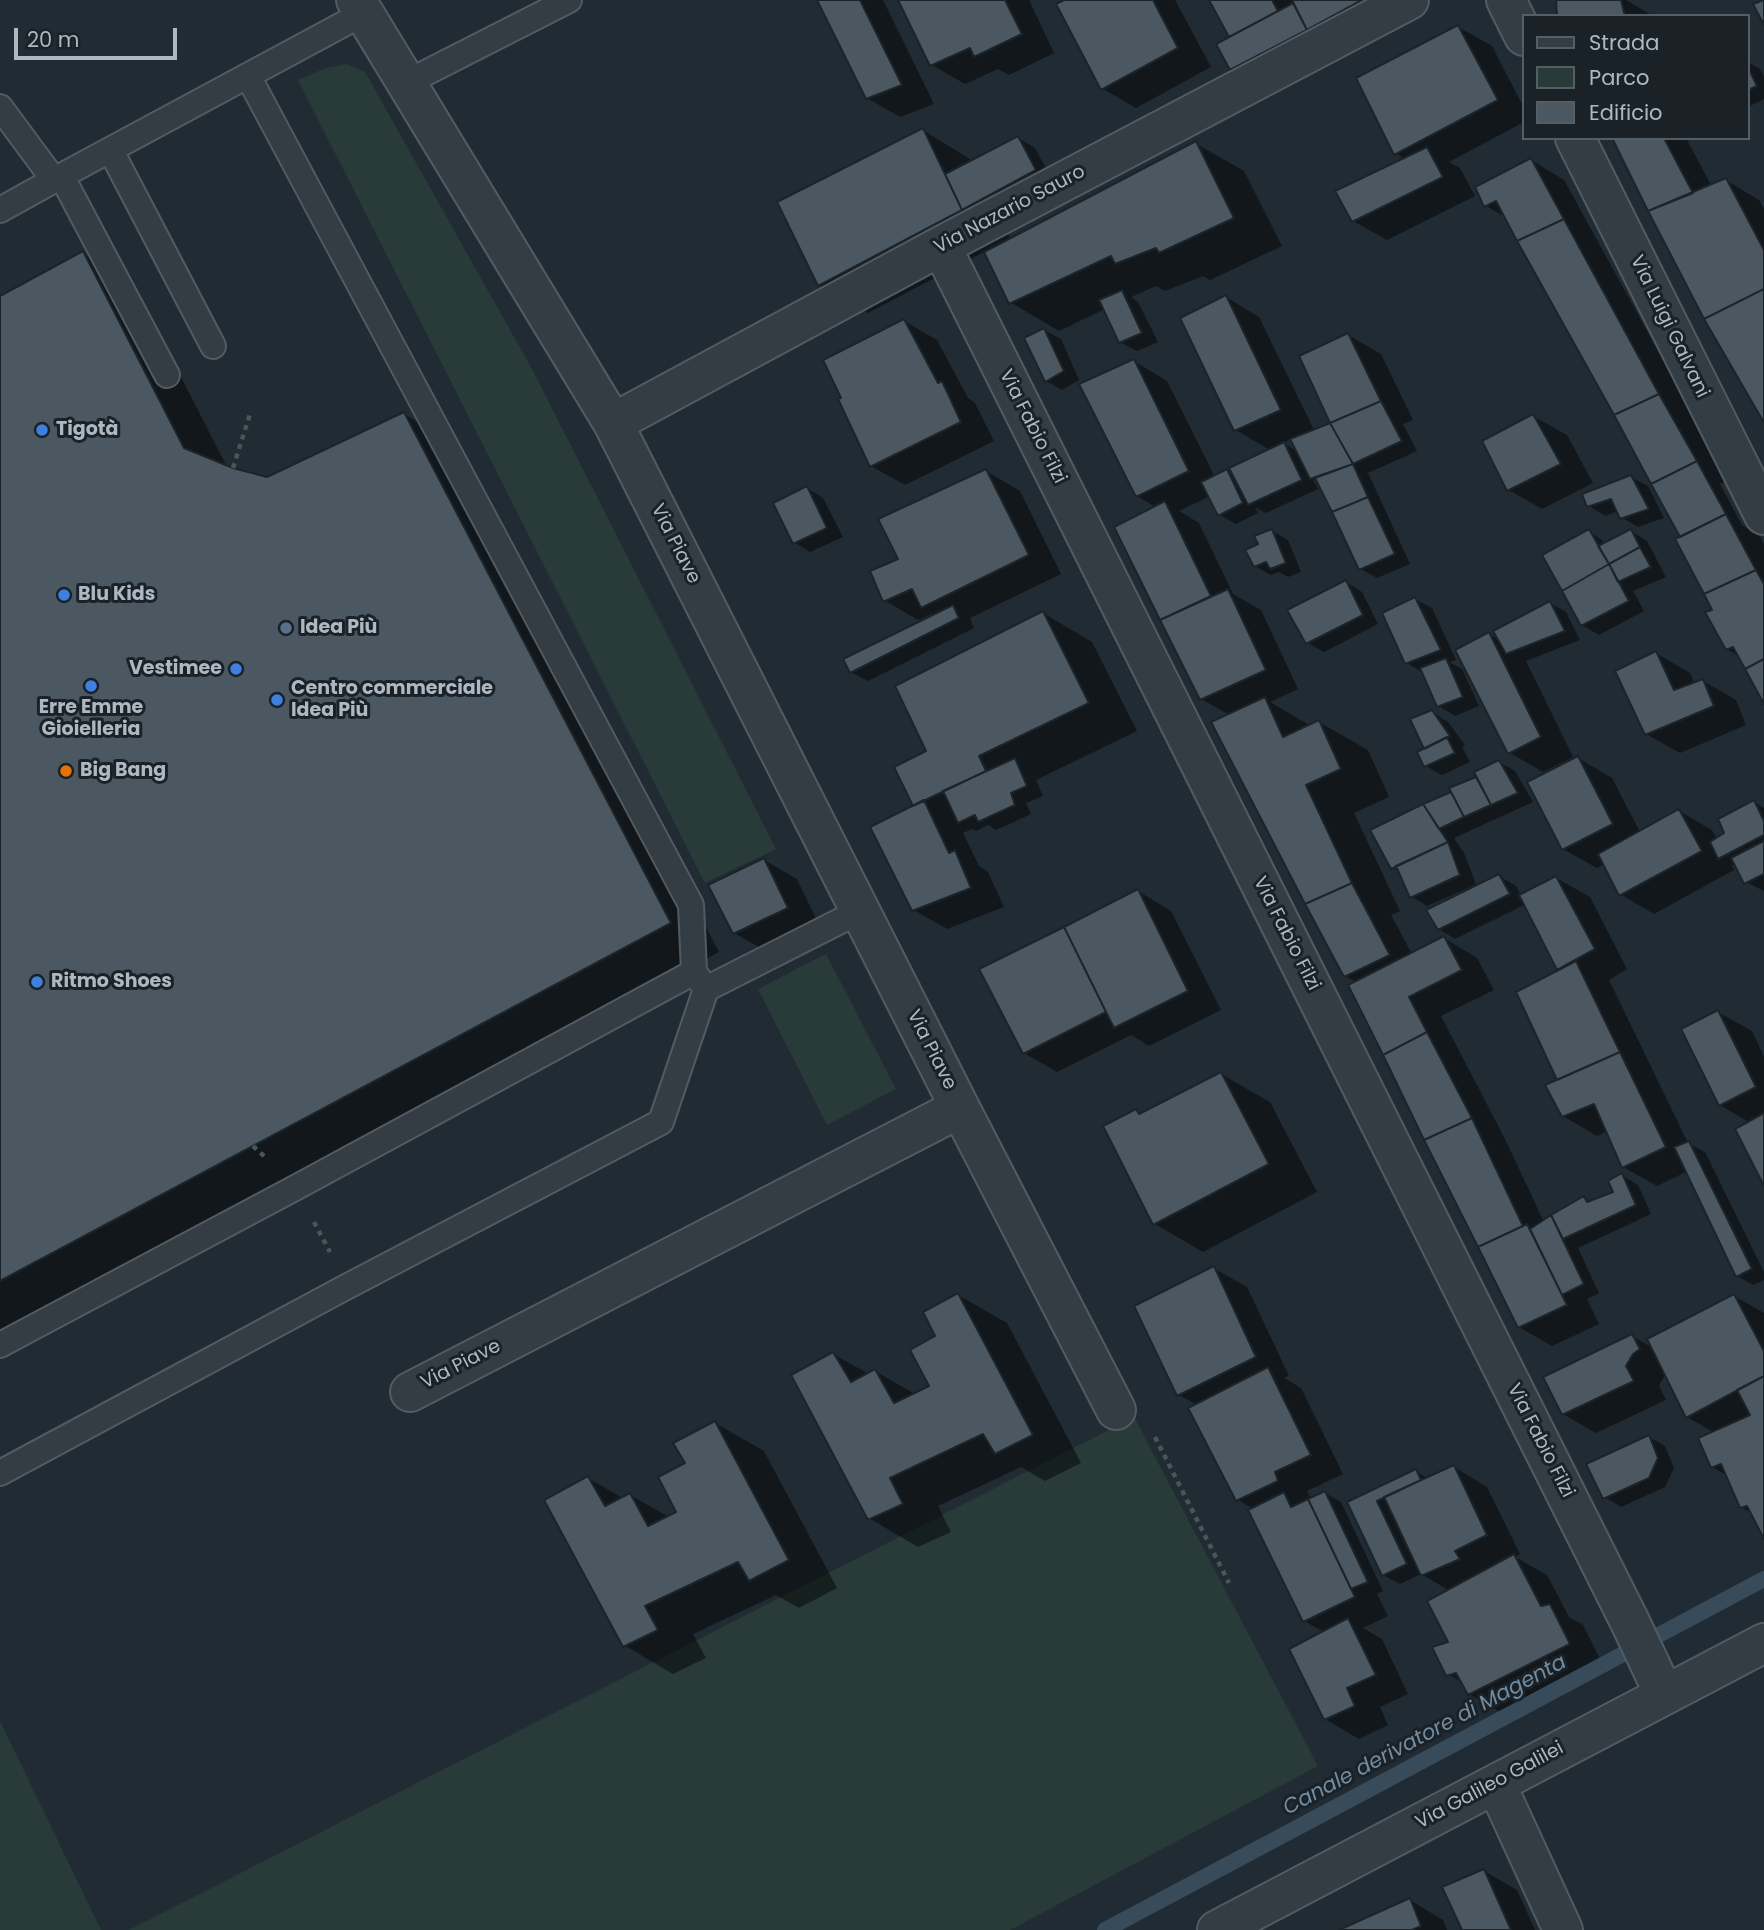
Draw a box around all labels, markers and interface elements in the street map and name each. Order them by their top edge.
scale bar [18,14,180,58]
legend [1522,14,1750,140]
text: 20 m [27,25,80,54]
text: Strada [1589,28,1659,57]
text: Parco [1589,63,1649,92]
text: Edificio [1589,98,1663,127]
street label: Via Nazario Sauro [931,161,1089,259]
street label: Via Luigi Galvani [1625,252,1713,402]
street label: Via Fabio Filzi [994,366,1070,488]
place label: Tigotà [56,419,118,441]
marker: Tigotà [34,422,50,438]
street label: Via Piave [645,500,705,588]
place label: Blu Kids [78,584,155,606]
marker: Blu Kids [56,587,72,603]
place label: Idea Più [300,617,377,639]
marker: Idea Più [278,620,294,636]
place label: Vestimee [129,658,222,680]
marker: Vestimee [228,661,244,677]
marker: Erre Emme Gioielleria [83,678,99,694]
place label: Centro commerciale Idea Più [291,678,493,722]
marker: Centro commerciale Idea Più [269,692,285,708]
place label: Erre Emme Gioielleria [39,697,143,741]
place label: Big Bang [80,760,166,782]
marker: Big Bang [58,763,74,779]
street label: Via Fabio Filzi [1248,873,1324,995]
place label: Ritmo Shoes [51,971,172,993]
marker: Ritmo Shoes [29,974,45,990]
street label: Via Piave [901,1006,961,1094]
street label: Via Piave [417,1335,505,1395]
street label: Via Fabio Filzi [1502,1380,1578,1502]
water label: Canale derivatore di Magenta [1279,1650,1571,1822]
street label: Via Galileo Galilei [1412,1737,1568,1835]

